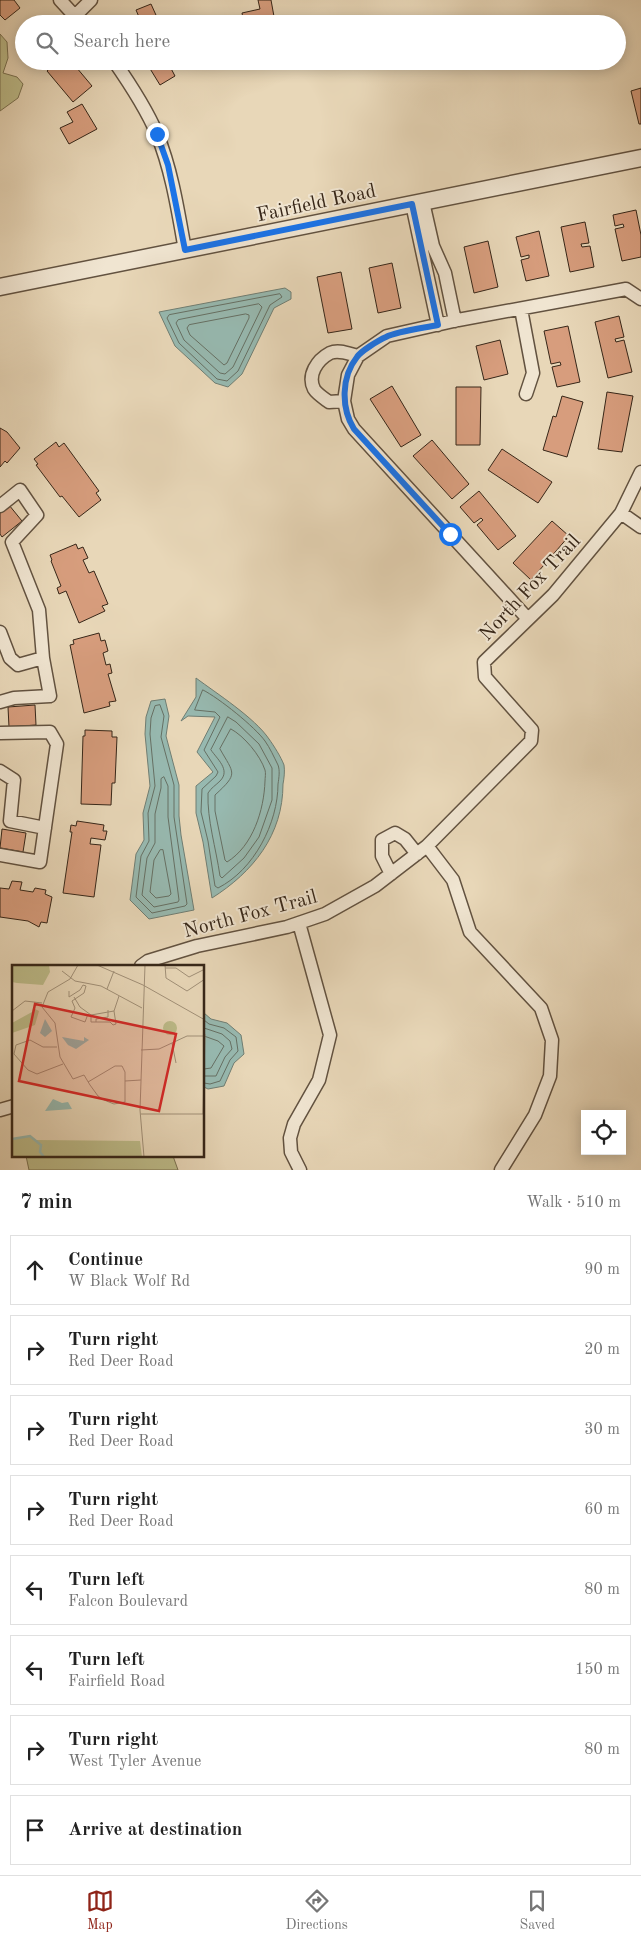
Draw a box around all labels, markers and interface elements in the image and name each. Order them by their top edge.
search box [15,15,626,70]
icon: search [33,29,61,57]
text: Search here [73,33,170,52]
route end [146,123,169,146]
street label: Fairfield Road [255,182,378,226]
route start [439,523,462,546]
street label: North Fox Trail [476,531,585,646]
street label: North Fox Trail [181,887,320,942]
inset map [12,965,205,1158]
map controls [581,1110,626,1155]
button: locate [581,1110,626,1155]
text: 7 min [20,1192,73,1213]
text: Walk · 510 m [526,1195,621,1211]
text: Continue [68,1251,143,1270]
icon: ahead [21,1256,49,1284]
text: 90 m [584,1262,620,1278]
text: W Black Wolf Rd [68,1274,190,1290]
text: Turn right [68,1331,158,1350]
icon: right [21,1336,49,1364]
text: 20 m [584,1342,620,1358]
text: Red Deer Road [68,1354,174,1370]
text: Turn right [68,1411,158,1430]
icon: right [21,1416,49,1444]
text: 30 m [584,1422,620,1438]
text: Red Deer Road [68,1434,174,1450]
text: Turn right [68,1491,158,1510]
icon: right [21,1496,49,1524]
text: 60 m [584,1502,620,1518]
text: Red Deer Road [68,1514,174,1530]
text: Turn left [68,1571,145,1590]
icon: left [21,1576,49,1604]
text: 80 m [584,1582,620,1598]
text: Falcon Boulevard [68,1594,188,1610]
text: Turn left [68,1651,145,1670]
icon: left [21,1656,49,1684]
text: 150 m [575,1662,620,1678]
text: Fairfield Road [68,1674,165,1690]
text: Turn right [68,1731,158,1750]
icon: right [21,1736,49,1764]
text: 80 m [584,1742,620,1758]
text: West Tyler Avenue [68,1754,201,1770]
icon: arrive [21,1816,49,1844]
text: Arrive at destination [68,1821,242,1840]
tab: Map [86,1887,114,1934]
tab: Directions [286,1887,348,1934]
tab: Saved [519,1887,555,1934]

